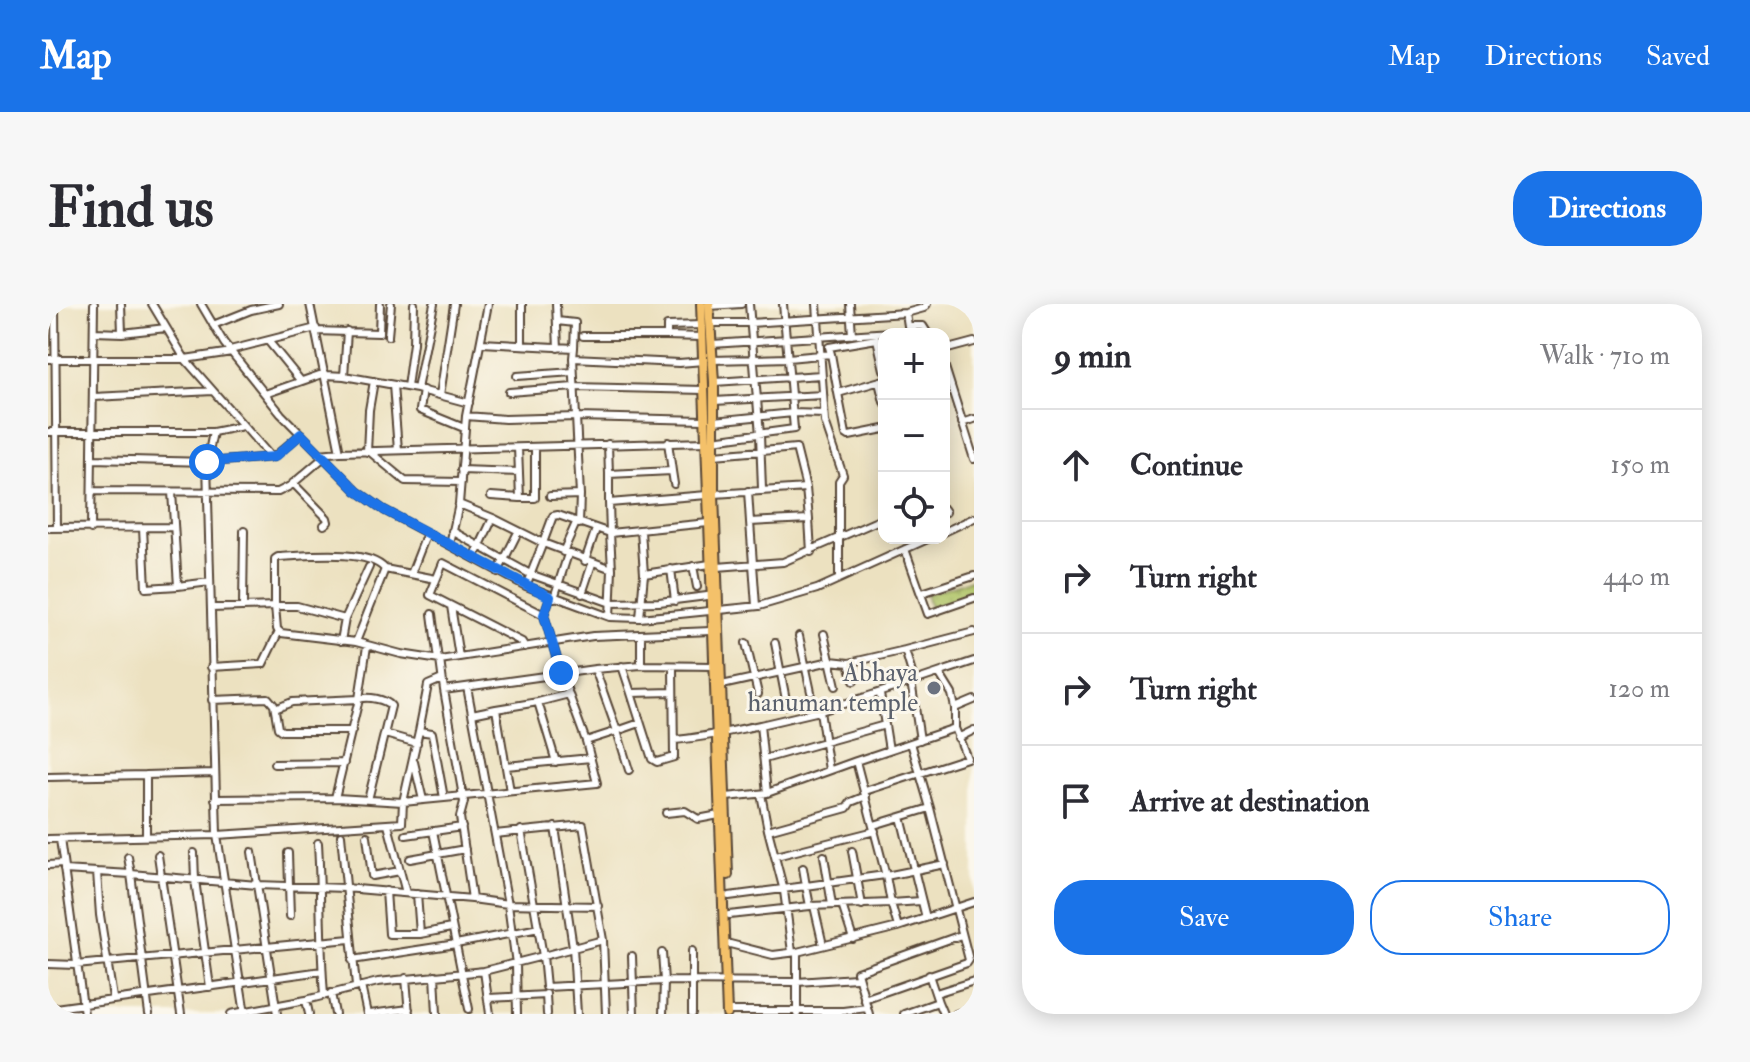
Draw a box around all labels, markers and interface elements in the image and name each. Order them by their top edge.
text: Map [40,32,111,80]
text: Map [1388,39,1441,74]
text: Directions [1485,39,1602,74]
text: Saved [1646,39,1710,74]
button: Directions [1513,171,1702,246]
text: Find us [48,173,214,244]
map controls [878,328,950,544]
button: + [878,328,950,400]
text: 9 min [1054,335,1132,378]
text: Walk · 710 m [1540,340,1670,372]
button: − [878,400,950,472]
icon: ahead [1054,443,1098,487]
route start [189,444,225,480]
text: Continue [1130,447,1243,484]
text: 150 m [1611,449,1670,481]
button: locate [878,472,950,544]
icon: right [1054,555,1098,599]
text: Turn right [1130,559,1257,596]
text: 440 m [1603,561,1670,593]
route end [543,655,579,691]
place label: Abhaya hanuman temple [747,657,918,720]
icon: right [1054,667,1098,711]
text: Turn right [1130,671,1257,708]
text: 120 m [1609,673,1670,705]
marker: Abhaya hanuman temple [925,679,943,697]
icon: arrive [1054,779,1098,823]
text: Arrive at destination [1130,783,1370,820]
button: Save [1054,880,1354,955]
button: Share [1370,880,1670,955]

